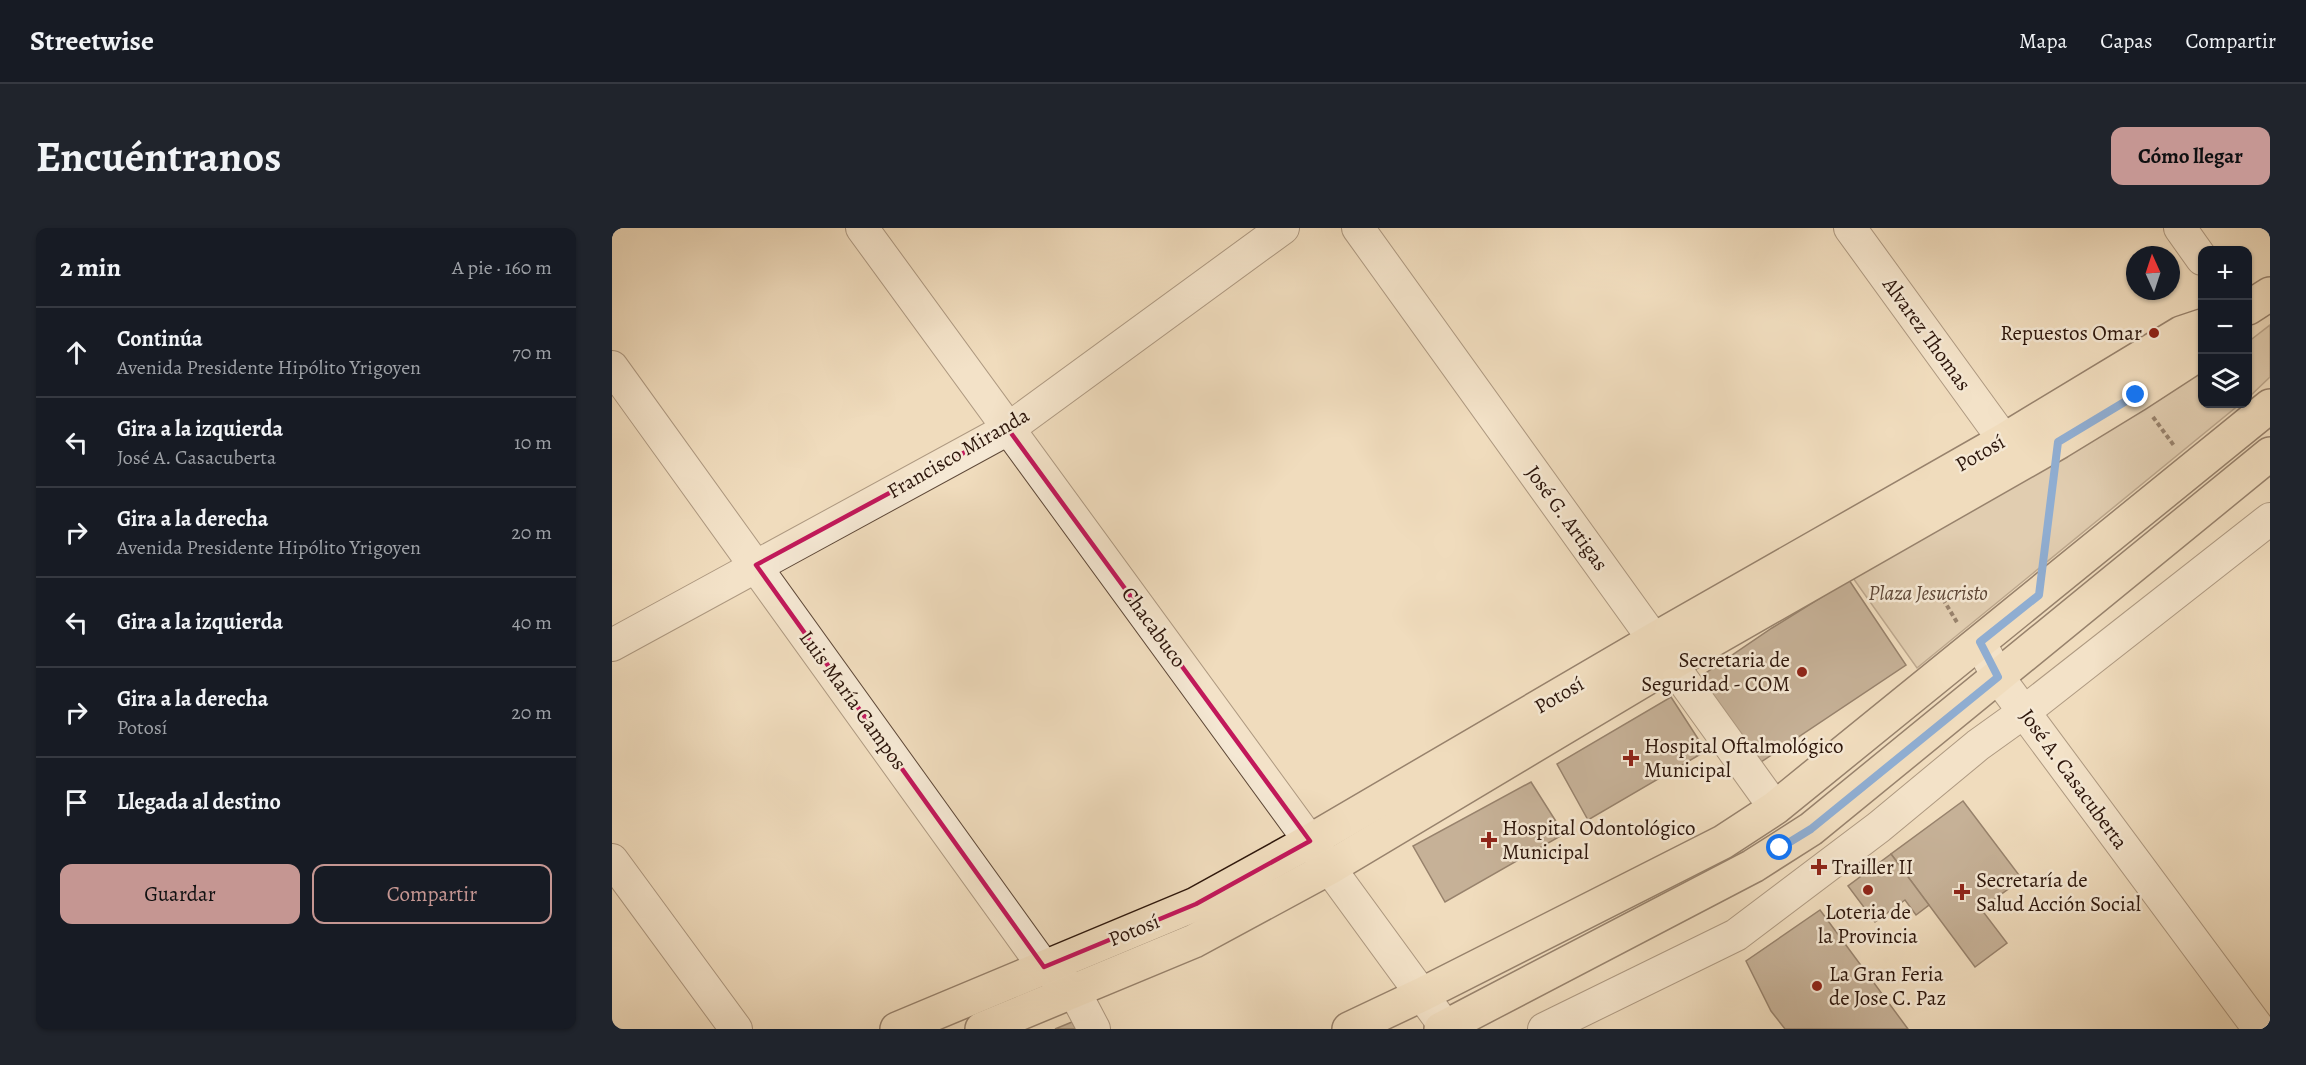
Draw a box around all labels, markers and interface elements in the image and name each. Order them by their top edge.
text: Streetwise [30,22,154,60]
text: Mapa [2019,27,2067,55]
text: Capas [2100,27,2153,55]
text: Compartir [2186,27,2276,55]
button: Cómo llegar [2111,127,2270,185]
text: Encuéntranos [36,128,281,185]
north arrow [2126,246,2180,300]
map controls [2198,246,2252,408]
button: + [2198,246,2252,300]
text: 2 min [60,250,121,285]
text: A pie · 160 m [452,254,552,281]
street label: Alvarez Thomas [1876,271,1978,396]
button: − [2198,300,2252,354]
place label: Repuestos Omar [2000,319,2142,347]
text: Continúa [117,324,203,354]
marker: Repuestos Omar [2147,326,2161,340]
icon: ahead [60,336,93,369]
text: 70 m [512,339,552,366]
text: Avenida Presidente Hipólito Yrigoyen [117,354,421,381]
button: layers [2198,354,2252,408]
route end [2122,381,2148,407]
street label: Francisco Miranda [882,401,1034,505]
text: Gira a la izquierda [117,414,283,444]
icon: left [60,426,93,459]
street label: Potosí [1950,428,2010,478]
text: 10 m [514,429,552,456]
text: José A. Casacuberta [117,444,276,471]
street label: José G. Artigas [1519,460,1615,576]
text: Gira a la derecha [117,504,268,534]
icon: right [60,516,93,549]
text: 20 m [511,519,552,546]
text: Avenida Presidente Hipólito Yrigoyen [117,534,421,561]
park label: Plaza Jesucristo [1868,579,1988,607]
street label: Chacabuco [1115,581,1193,673]
icon: left [60,606,93,639]
text: Gira a la izquierda [117,607,283,637]
text: 40 m [512,609,552,636]
street label: Luis María Campos [793,625,913,775]
place label: Secretaria de Seguridad - COM [1641,646,1790,698]
marker: Secretaria de Seguridad - COM [1795,665,1809,679]
street label: Potosí [1529,670,1589,720]
text: Gira a la derecha [117,684,268,714]
icon: right [60,696,93,729]
text: 20 m [511,699,552,726]
street label: José A. Casacuberta [2014,703,2135,855]
text: Potosí [117,714,167,741]
place label: Hospital Oftalmológico Municipal [1644,732,1843,784]
marker: Hospital Oftalmológico Municipal [1622,749,1640,767]
icon: arrive [60,786,93,819]
text: Llegada al destino [117,787,281,817]
place label: Hospital Odontológico Municipal [1502,814,1696,866]
marker: Hospital Odontológico Municipal [1480,831,1498,849]
route start [1766,834,1792,860]
place label: Trailler II [1832,853,1913,881]
marker: Trailler II [1810,858,1828,876]
button: Guardar [60,864,300,924]
button: Compartir [312,864,552,924]
place label: Secretaría de Salud Acción Social [1976,866,2141,918]
marker: Loteria de la Provincia [1861,883,1875,897]
marker: Secretaría de Salud Acción Social [1953,883,1971,901]
place label: Loteria de la Provincia [1818,898,1918,950]
street label: Potosí [1104,907,1164,953]
place label: La Gran Feria de Jose C. Paz [1829,960,1946,1012]
marker: La Gran Feria de Jose C. Paz [1810,979,1824,993]

